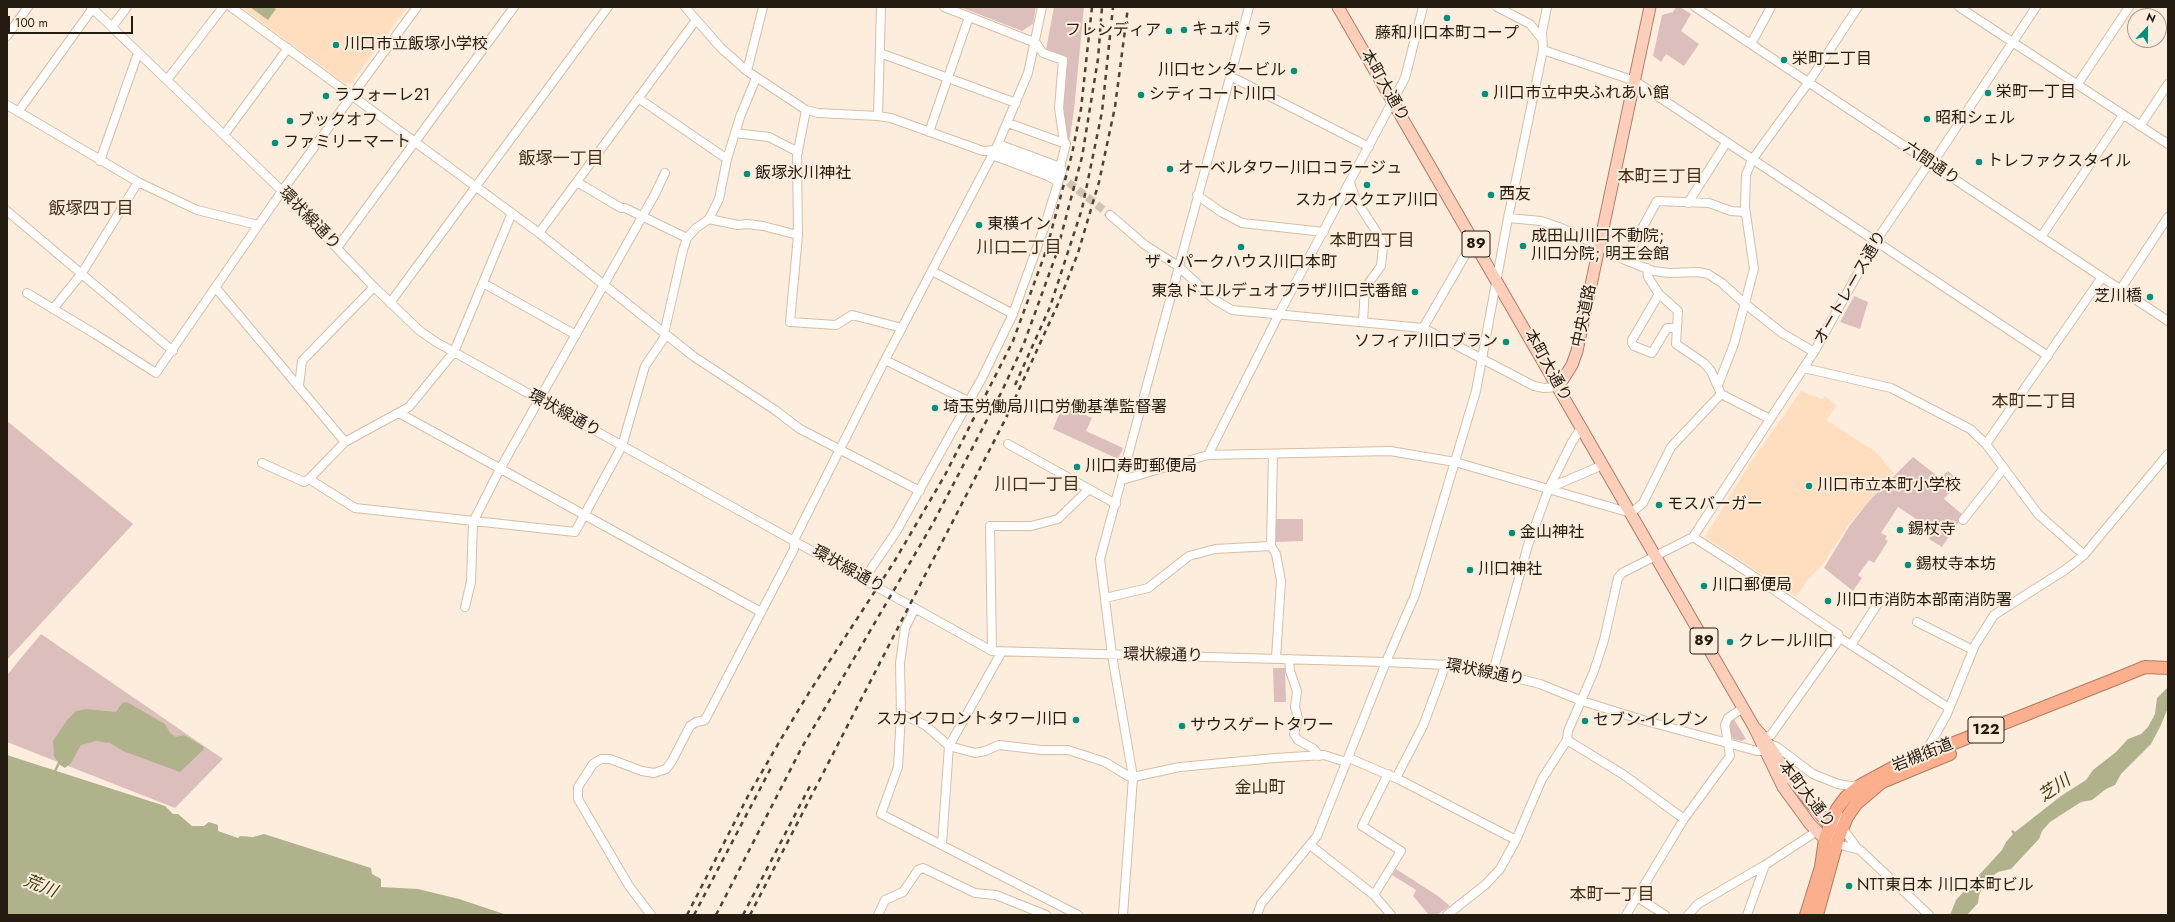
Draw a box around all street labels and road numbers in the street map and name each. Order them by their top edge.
street label: 本町大通り [1356,47,1412,125]
street label: 六間通り [1899,138,1963,190]
street label: 環状線通り [274,184,344,254]
street label: オートレース通り [1811,228,1891,348]
road number: 89 [1462,231,1490,257]
street label: 中央道路 [1569,283,1601,349]
street label: 本町大通り [1519,326,1575,406]
street label: 環状線通り [524,386,604,442]
street label: 環状線通り [808,542,888,598]
road number: 89 [1690,628,1718,654]
street label: 環状線通り [1123,646,1203,666]
street label: 環状線通り [1444,656,1526,690]
road number: 122 [1968,717,2004,743]
street label: 岩槻街道 [1890,735,1956,777]
street label: 本町大通り [1774,758,1838,832]

